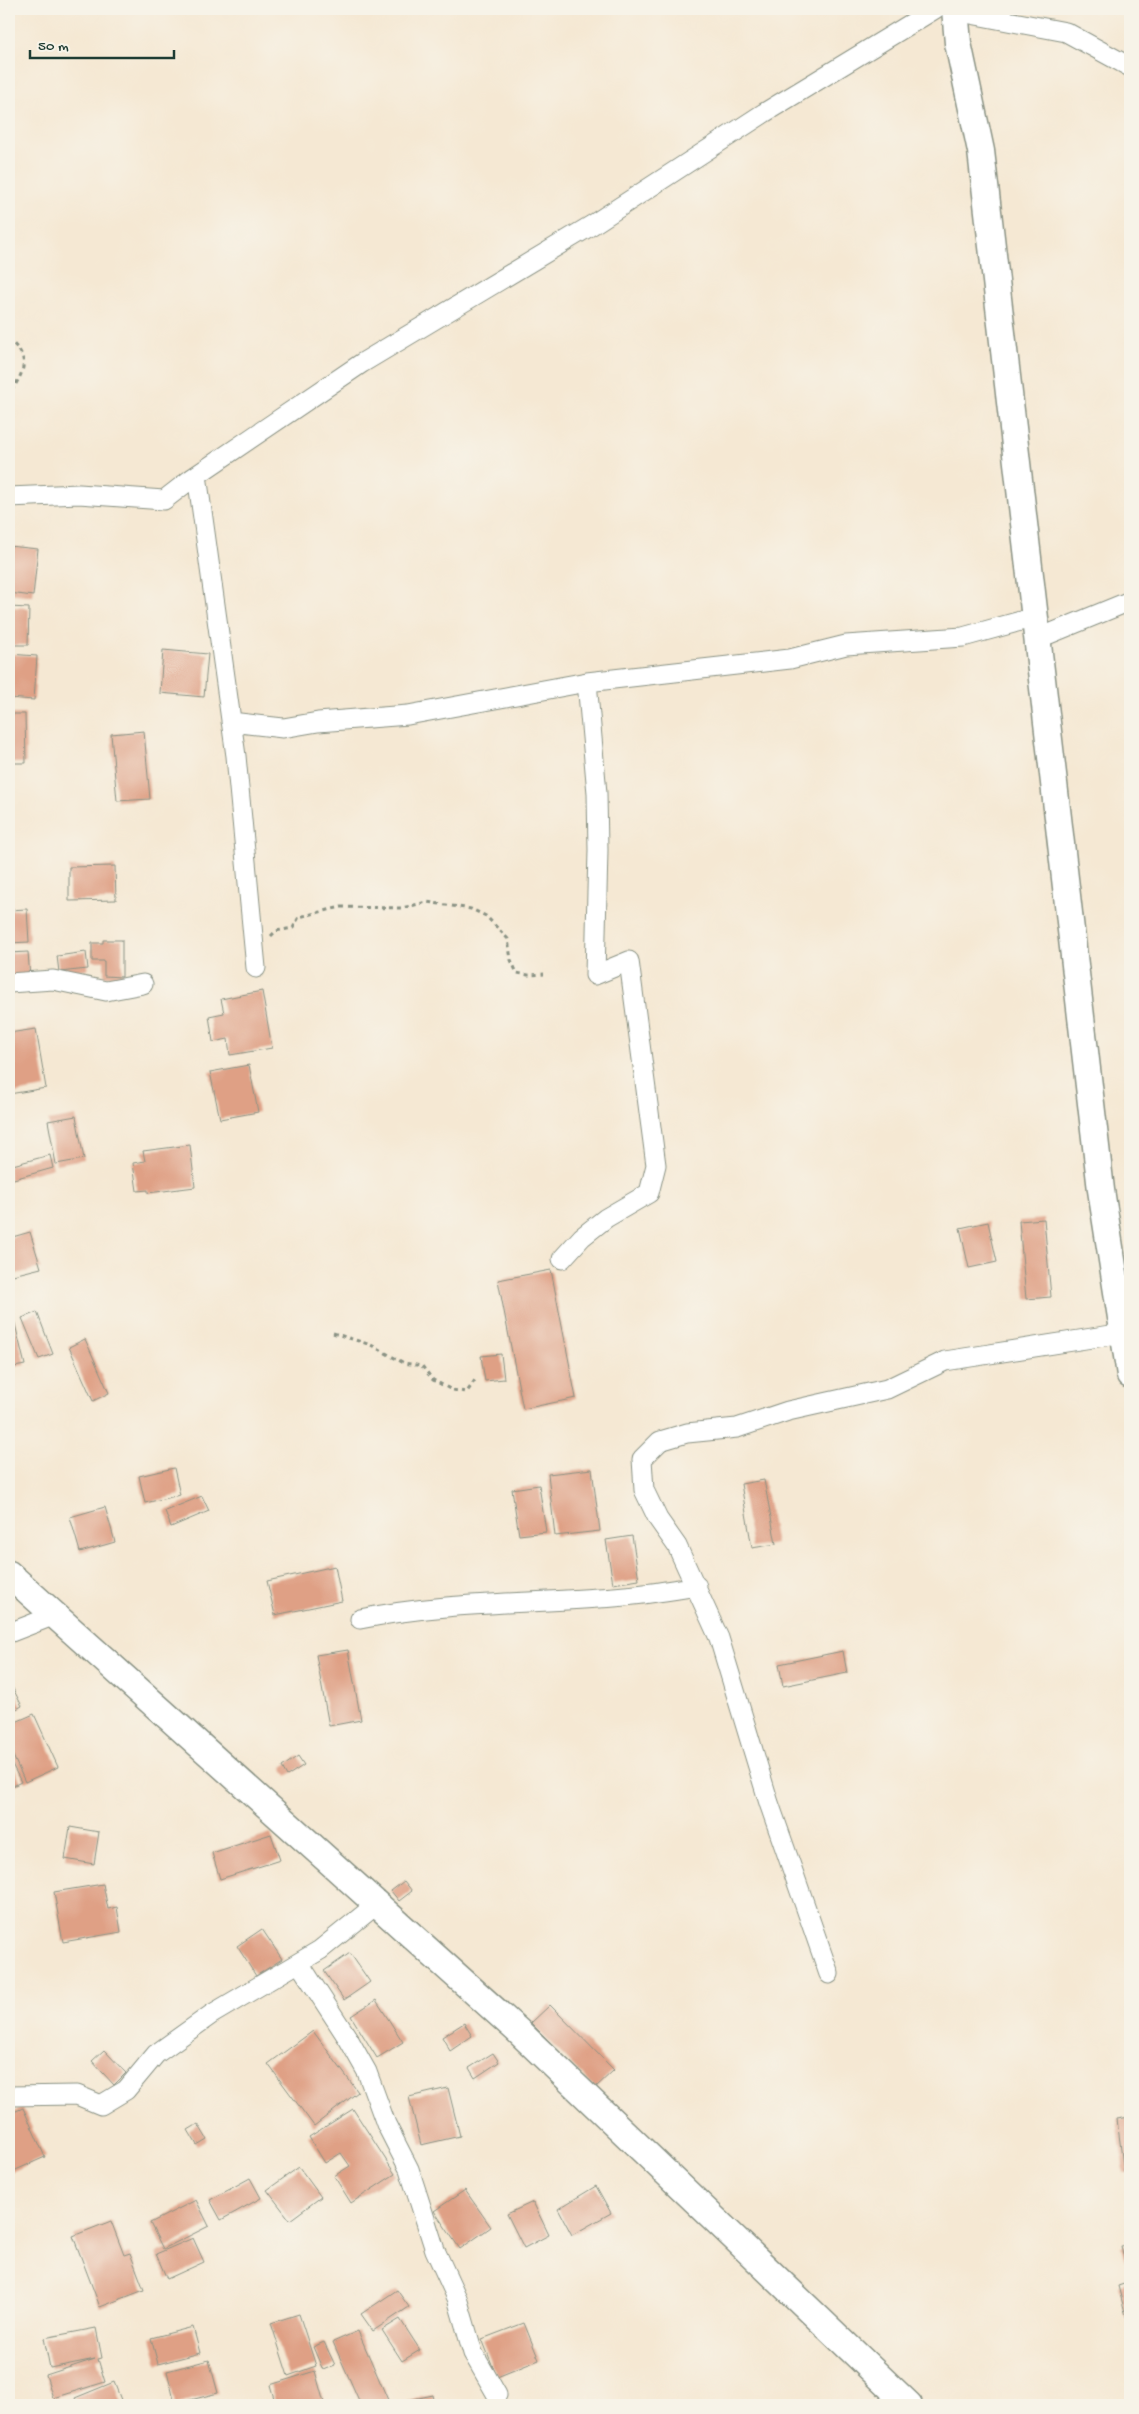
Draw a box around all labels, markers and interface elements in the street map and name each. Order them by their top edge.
scale bar [30,28,174,60]
text: 50 m [38,38,69,56]

